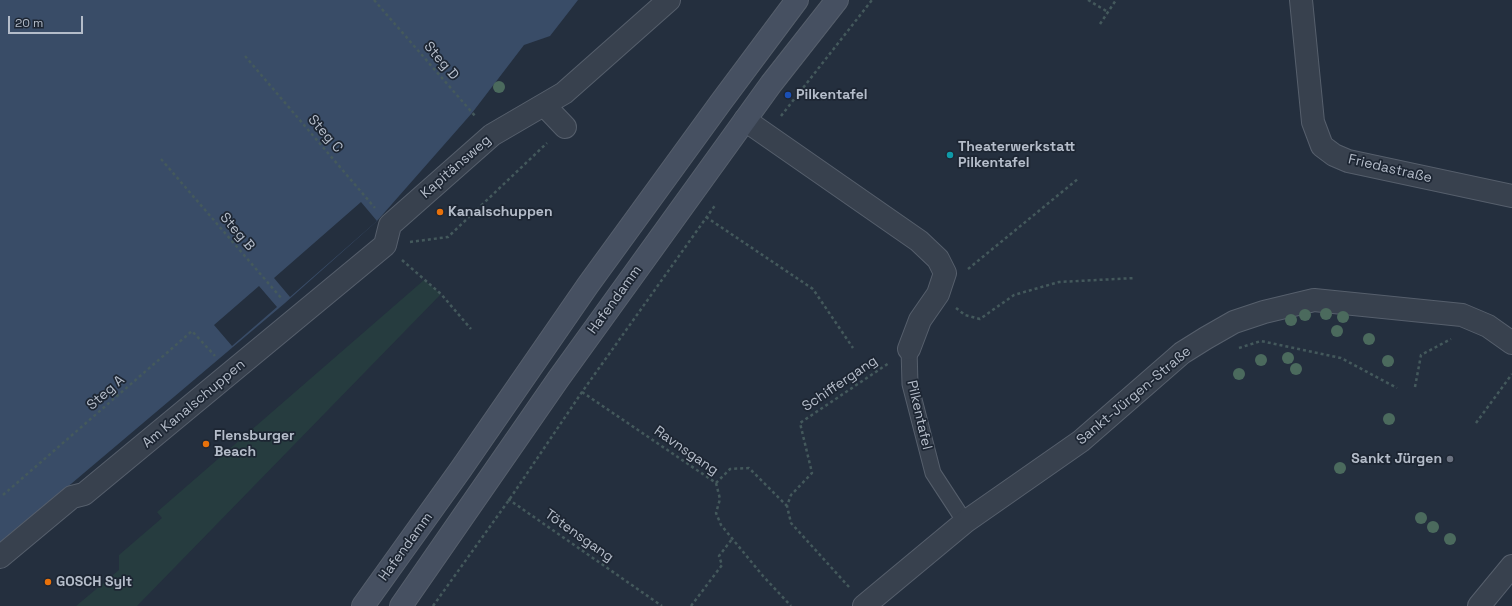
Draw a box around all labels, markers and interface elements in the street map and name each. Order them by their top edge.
scale bar [10,8,85,34]
text: 20 m [15,15,43,31]
street label: Steg D [420,39,462,83]
place label: Pilkentafel [796,87,868,103]
marker: Pilkentafel [783,90,793,100]
street label: Steg C [304,112,346,156]
street label: Kapitänsweg [417,132,495,202]
place label: Theaterwerkstatt Pilkentafel [958,139,1075,172]
marker: Theaterwerkstatt Pilkentafel [945,150,955,160]
street label: Friedastraße [1347,151,1433,187]
place label: Kanalschuppen [448,204,553,220]
marker: Kanalschuppen [435,207,445,217]
street label: Steg B [216,210,258,254]
street label: Hafendamm [584,262,646,338]
street label: Sankt-Jürgen-Straße [1073,343,1195,449]
street label: Schiffergang [799,353,881,415]
street label: Am Kanalschuppen [139,356,249,452]
street label: Steg A [84,372,128,414]
street label: Pilkentafel [903,379,935,451]
street label: Ravnsgang [651,423,721,479]
place label: Flensburger Beach [214,428,295,460]
marker: Flensburger Beach [201,439,211,449]
place label: Sankt Jürgen [1351,451,1442,467]
marker: Sankt Jürgen [1445,454,1455,464]
street label: Tötensgang [541,506,617,566]
street label: Hafendamm [375,509,437,585]
place label: GOSCH Sylt [56,574,132,590]
marker: GOSCH Sylt [43,577,53,587]

